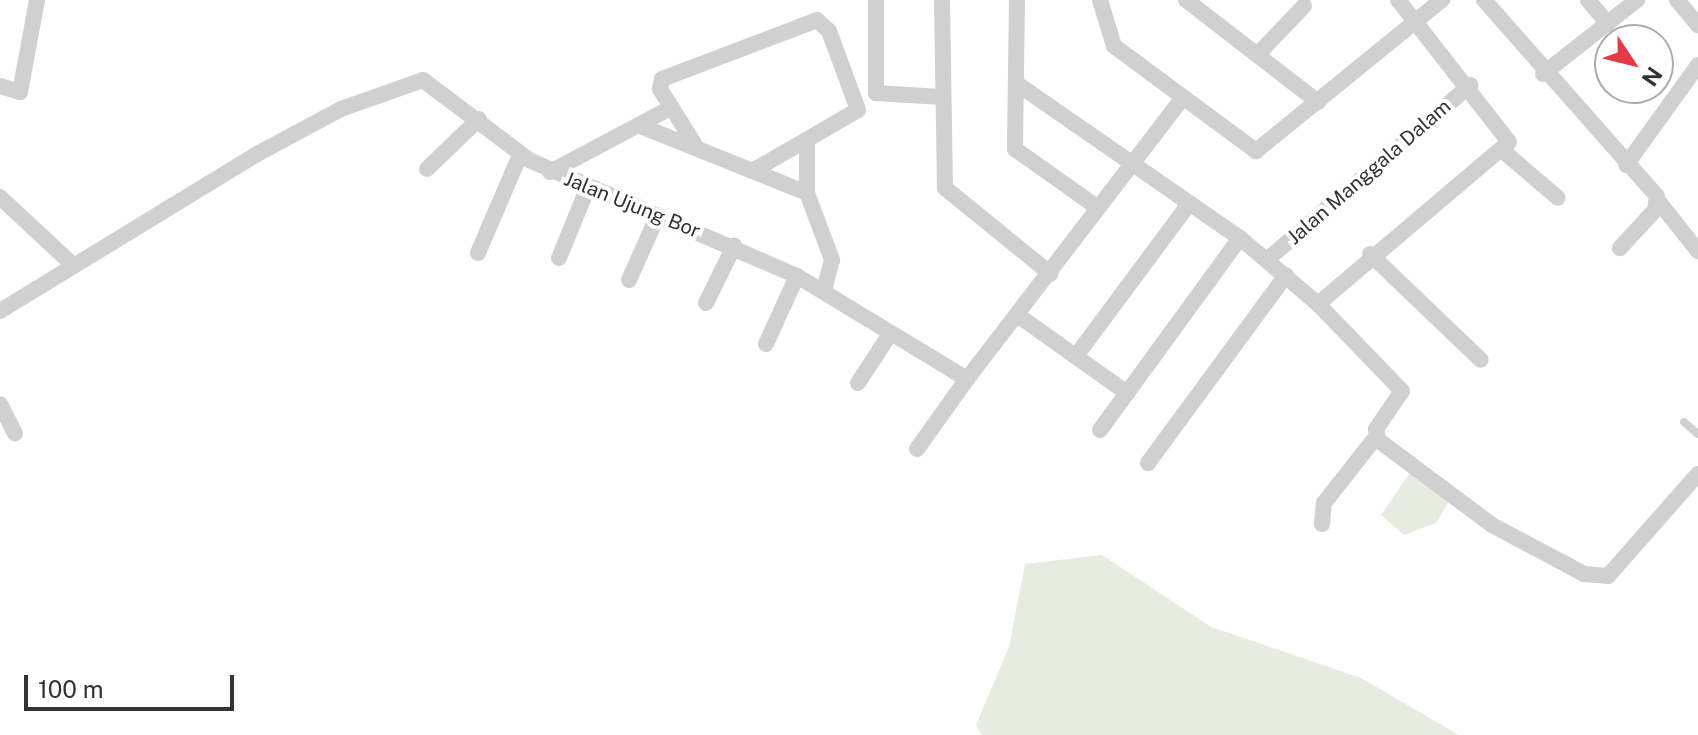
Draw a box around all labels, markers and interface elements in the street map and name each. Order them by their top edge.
north arrow [1594,24,1674,104]
text: N [1636,62,1668,91]
street label: Jalan Manggala Dalam [1282,94,1456,250]
street label: Jalan Ujung Bor [560,167,704,243]
scale bar [28,659,238,709]
text: 100 m [38,675,104,703]

